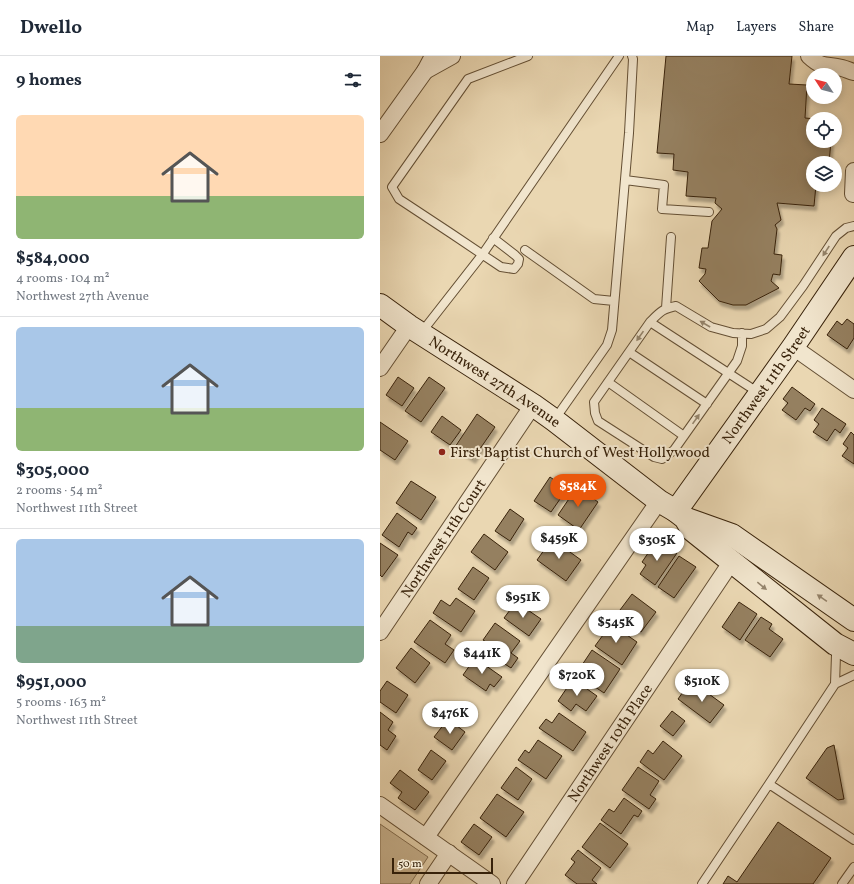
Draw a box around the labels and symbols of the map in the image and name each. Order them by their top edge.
north arrow [806,68,842,104]
one-way arrow [822,245,830,256]
one-way arrow [699,320,711,327]
street label: Northwest 11th Street [718,322,816,449]
one-way arrow [636,331,644,341]
street label: Northwest 27th Avenue [424,332,564,433]
one-way arrow [692,414,700,424]
place label: First Baptist Church of West Hollywood [450,443,710,464]
marker: First Baptist Church of West Hollywood [437,447,447,457]
pin: $584K [550,474,606,508]
street label: Northwest 11th Court [397,476,492,603]
pin: $459K [531,526,587,560]
pin: $305K [629,528,685,562]
one-way arrow [757,581,768,590]
pin: $951K [495,585,551,619]
one-way arrow [817,594,827,602]
pin: $545K [588,610,644,644]
pin: $441K [454,641,510,675]
pin: $720K [549,663,605,697]
pin: $510K [674,669,730,703]
street label: Northwest 10th Place [564,680,659,807]
pin: $476K [422,701,478,735]
scale bar [392,856,493,875]

